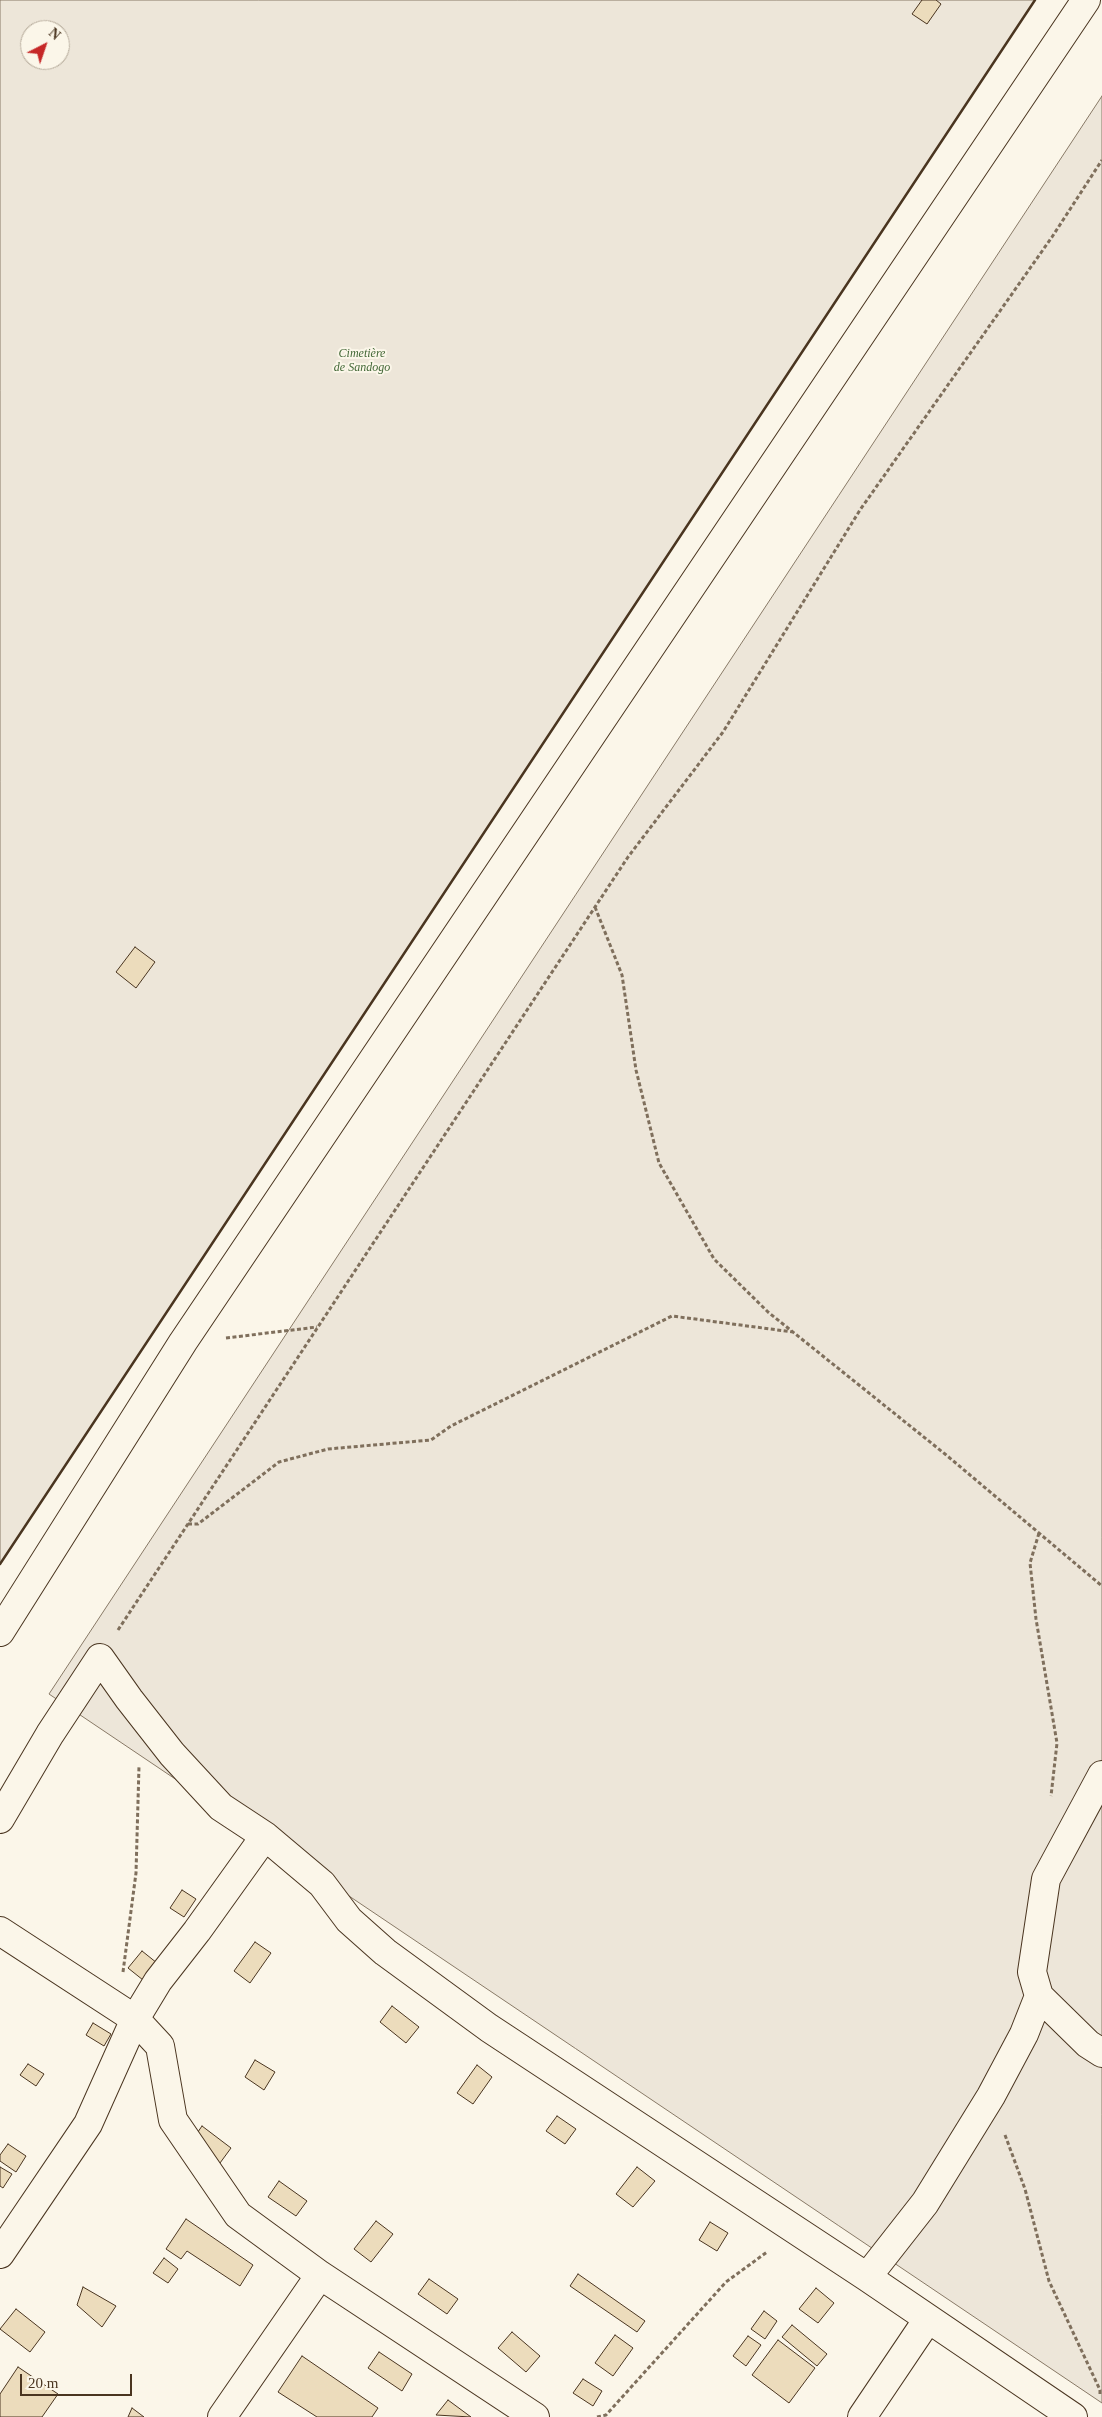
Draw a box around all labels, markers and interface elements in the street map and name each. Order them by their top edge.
north arrow [20,20,70,70]
text: N [46,25,63,43]
park label: Cimetière de Sandogo [334,347,390,375]
scale bar [22,2364,135,2396]
text: 20 m [28,2375,58,2391]

